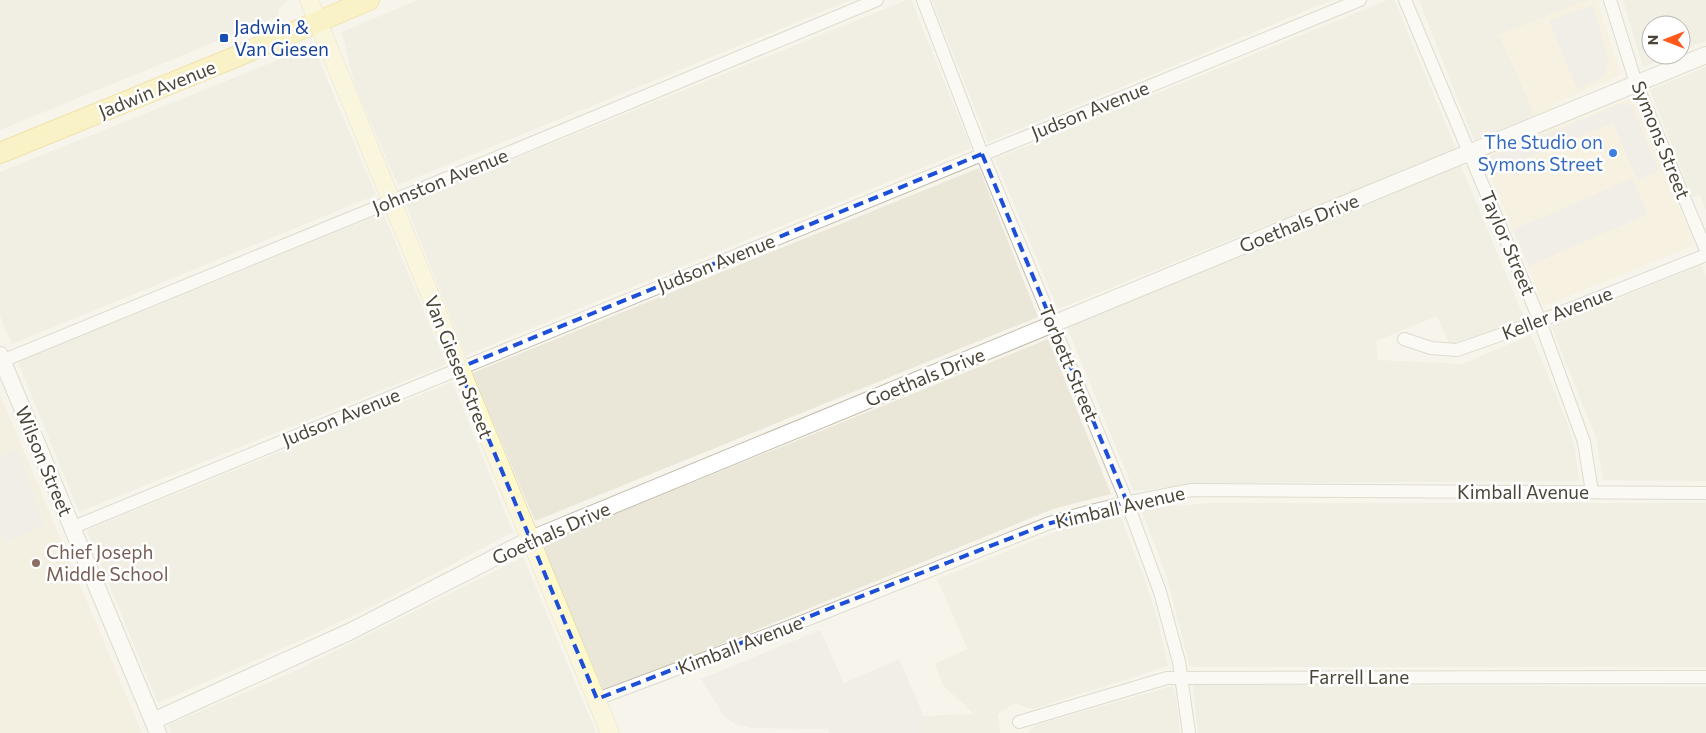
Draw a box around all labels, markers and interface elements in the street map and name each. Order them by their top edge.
place label: Jadwin & Van Giesen [234,15,329,60]
north arrow [1641,15,1691,65]
marker: Jadwin & Van Giesen [218,32,230,44]
text: N [1644,35,1661,45]
street label: Jadwin Avenue [95,55,219,123]
street label: Judson Avenue [1028,75,1152,144]
street label: Symons Street [1627,77,1696,202]
place label: The Studio on Symons Street [1478,130,1603,175]
street label: Johnston Avenue [369,143,511,218]
marker: The Studio on Symons Street [1607,147,1619,159]
street label: Taylor Street [1476,187,1541,299]
street label: Goethals Drive [1236,188,1362,257]
street label: Judson Avenue [654,228,778,297]
street label: Keller Avenue [1498,281,1615,344]
street label: Van Giesen Street [420,292,499,442]
street label: Torbett Street [1035,301,1104,424]
street label: Goethals Drive [862,342,988,411]
street label: Judson Avenue [279,382,403,451]
street label: Wilson Street [11,402,78,519]
street label: Kimball Avenue [1053,480,1187,533]
street label: Kimball Avenue [1457,480,1589,503]
street label: Goethals Drive [488,496,613,569]
place label: Chief Joseph Middle School [46,540,168,585]
marker: Chief Joseph Middle School [30,557,42,569]
street label: Kimball Avenue [674,610,806,679]
street label: Farrell Lane [1309,665,1409,688]

